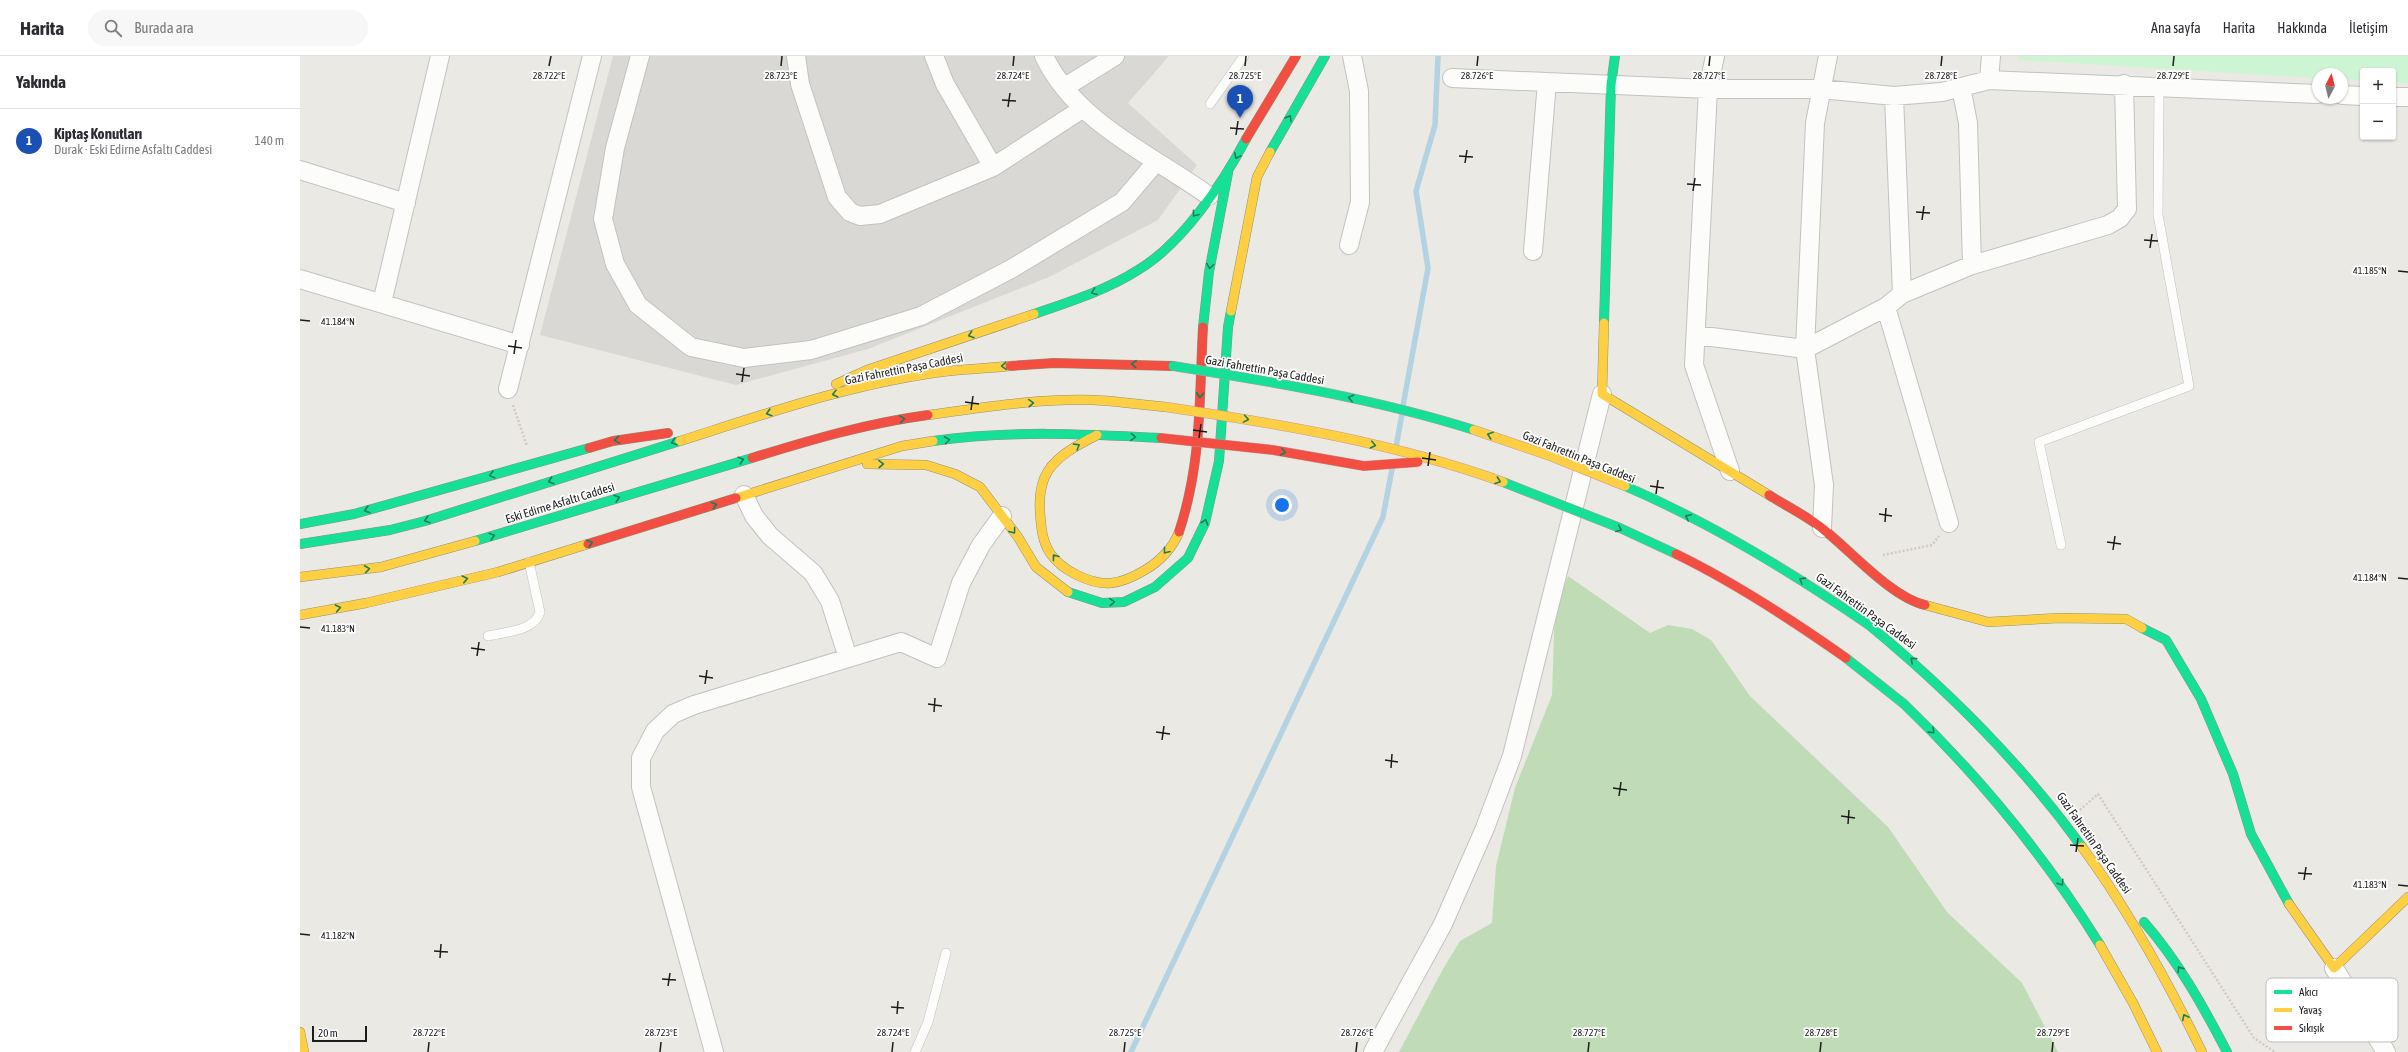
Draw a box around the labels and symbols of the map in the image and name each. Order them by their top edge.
north arrow [2312,68,2348,104]
text: 28.722°E [533,70,566,81]
text: 28.723°E [765,70,798,81]
text: 28.724°E [997,70,1030,81]
text: 28.725°E [1229,70,1262,81]
text: 28.726°E [1461,70,1494,81]
text: 28.727°E [1693,70,1726,81]
text: 28.728°E [1925,70,1958,81]
text: 28.729°E [2157,70,2190,81]
pin: 1 [1227,85,1253,118]
one-way arrow [1284,115,1291,122]
one-way arrow [1234,151,1242,159]
one-way arrow [1193,210,1200,217]
one-way arrow [1206,263,1215,269]
text: 41.185°N [2353,265,2387,276]
one-way arrow [1090,287,1097,295]
text: 41.184°N [321,316,355,327]
one-way arrow [968,330,975,339]
street label: Gazi Fahrettin Paşa Caddesi [844,351,964,387]
street label: Gazi Fahrettin Paşa Caddesi [1205,353,1325,387]
one-way arrow [1131,360,1137,369]
one-way arrow [1001,361,1007,370]
one-way arrow [832,390,838,398]
one-way arrow [1196,392,1205,398]
one-way arrow [1348,394,1355,403]
one-way arrow [1028,399,1034,407]
one-way arrow [765,408,772,417]
one-way arrow [1243,414,1249,423]
one-way arrow [899,415,905,424]
street label: Gazi Fahrettin Paşa Caddesi [1521,428,1637,486]
one-way arrow [1130,432,1136,441]
one-way arrow [1487,432,1494,440]
one-way arrow [614,435,620,444]
one-way arrow [944,436,951,445]
one-way arrow [671,437,678,446]
one-way arrow [1370,441,1377,449]
one-way arrow [1073,443,1080,450]
one-way arrow [1280,448,1287,456]
one-way arrow [737,456,744,465]
one-way arrow [878,459,884,468]
one-way arrow [488,470,495,478]
one-way arrow [547,476,554,485]
one-way arrow [1495,477,1502,485]
street label: Eski Edirne Asfaltı Caddesi [504,480,616,526]
one-way arrow [613,494,620,503]
your location [1272,495,1292,515]
one-way arrow [710,501,717,509]
one-way arrow [363,505,370,514]
one-way arrow [1685,514,1692,522]
one-way arrow [423,515,430,524]
one-way arrow [1200,518,1209,525]
one-way arrow [1615,524,1623,532]
one-way arrow [1008,526,1015,533]
one-way arrow [488,532,495,541]
one-way arrow [586,539,593,548]
one-way arrow [1164,546,1171,553]
one-way arrow [1053,555,1060,562]
one-way arrow [363,565,370,574]
street label: Gazi Fahrettin Paşa Caddesi [1813,570,1919,652]
text: 41.184°N [2353,572,2387,583]
one-way arrow [462,576,468,584]
one-way arrow [1799,578,1806,585]
one-way arrow [1109,598,1115,607]
one-way arrow [335,604,342,613]
text: 41.183°N [321,623,355,634]
one-way arrow [1910,658,1917,665]
one-way arrow [1927,726,1935,734]
street label: Gazi Fahrettin Paşa Caddesi [2054,790,2134,896]
one-way arrow [2056,879,2064,886]
text: 41.183°N [2353,879,2387,890]
text: 41.182°N [321,930,355,941]
one-way arrow [2178,967,2185,974]
legend [2266,978,2398,1042]
text: Akıcı [2299,986,2318,998]
text: Yavaş [2299,1004,2322,1016]
one-way arrow [2183,1013,2190,1021]
text: Sıkışık [2299,1022,2325,1034]
scale bar [312,1024,367,1043]
text: 28.722°E [413,1027,446,1038]
text: 28.723°E [645,1027,678,1038]
text: 28.724°E [877,1027,910,1038]
text: 28.725°E [1109,1027,1142,1038]
text: 28.726°E [1341,1027,1374,1038]
text: 28.727°E [1573,1027,1606,1038]
text: 28.728°E [1805,1027,1838,1038]
text: 28.729°E [2037,1027,2070,1038]

